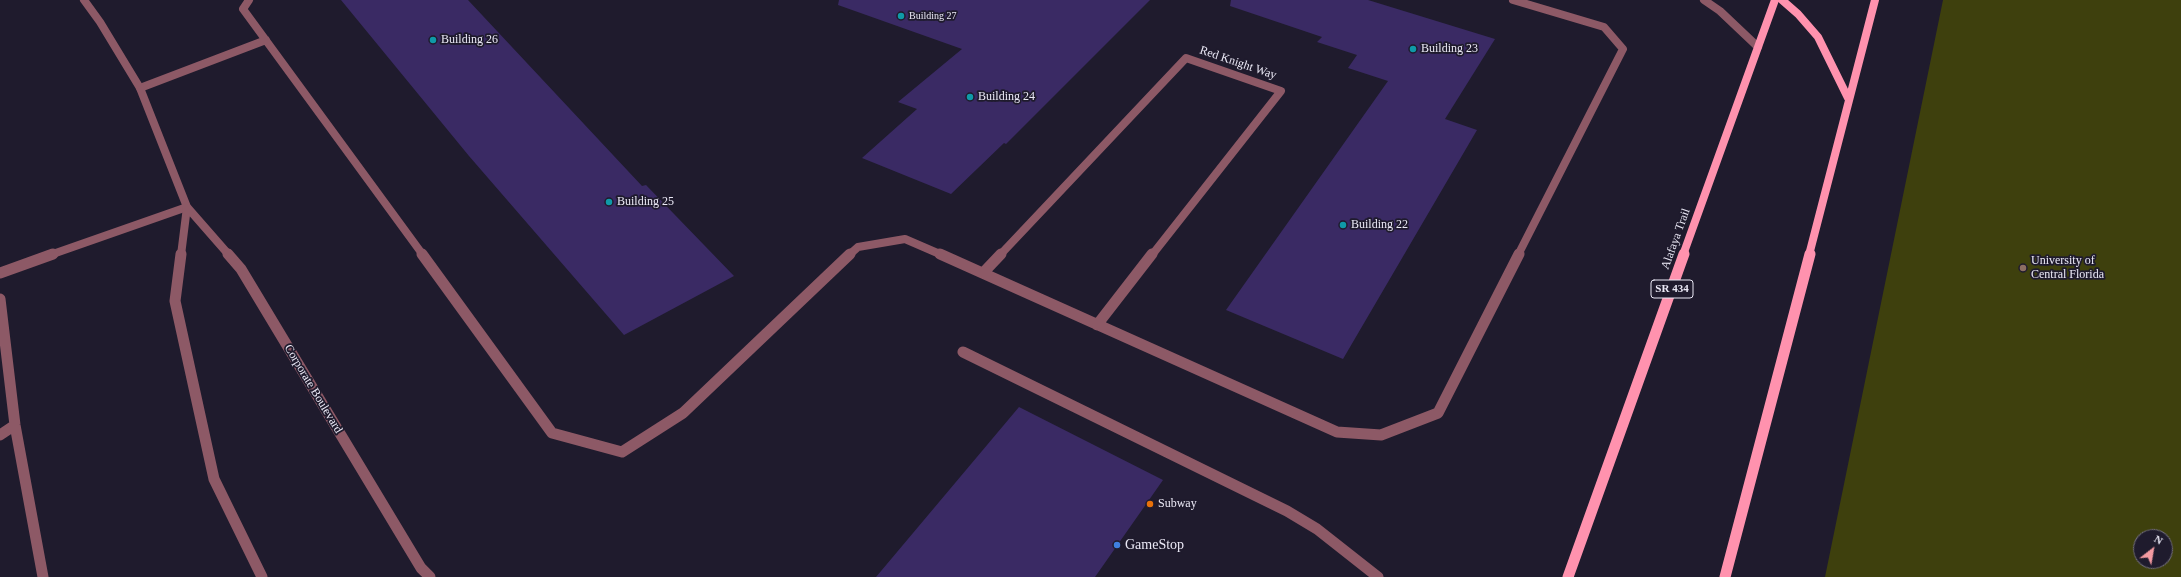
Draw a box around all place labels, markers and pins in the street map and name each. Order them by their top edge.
place label: Building 27 [909,10,957,22]
marker: Building 27 [896,11,906,21]
place label: Building 26 [441,33,498,47]
marker: Building 26 [428,35,438,45]
place label: Building 23 [1421,42,1478,56]
marker: Building 23 [1408,44,1418,54]
place label: Building 24 [978,90,1035,104]
marker: Building 24 [965,92,975,102]
place label: Building 25 [617,195,674,209]
marker: Building 25 [604,197,614,207]
place label: Building 22 [1351,218,1408,232]
marker: Building 22 [1338,220,1348,230]
place label: University of Central Florida [2031,254,2104,282]
marker: University of Central Florida [2018,263,2028,273]
place label: Subway [1158,497,1197,511]
marker: Subway [1145,499,1155,509]
place label: GameStop [1125,537,1184,553]
marker: GameStop [1112,540,1122,550]

